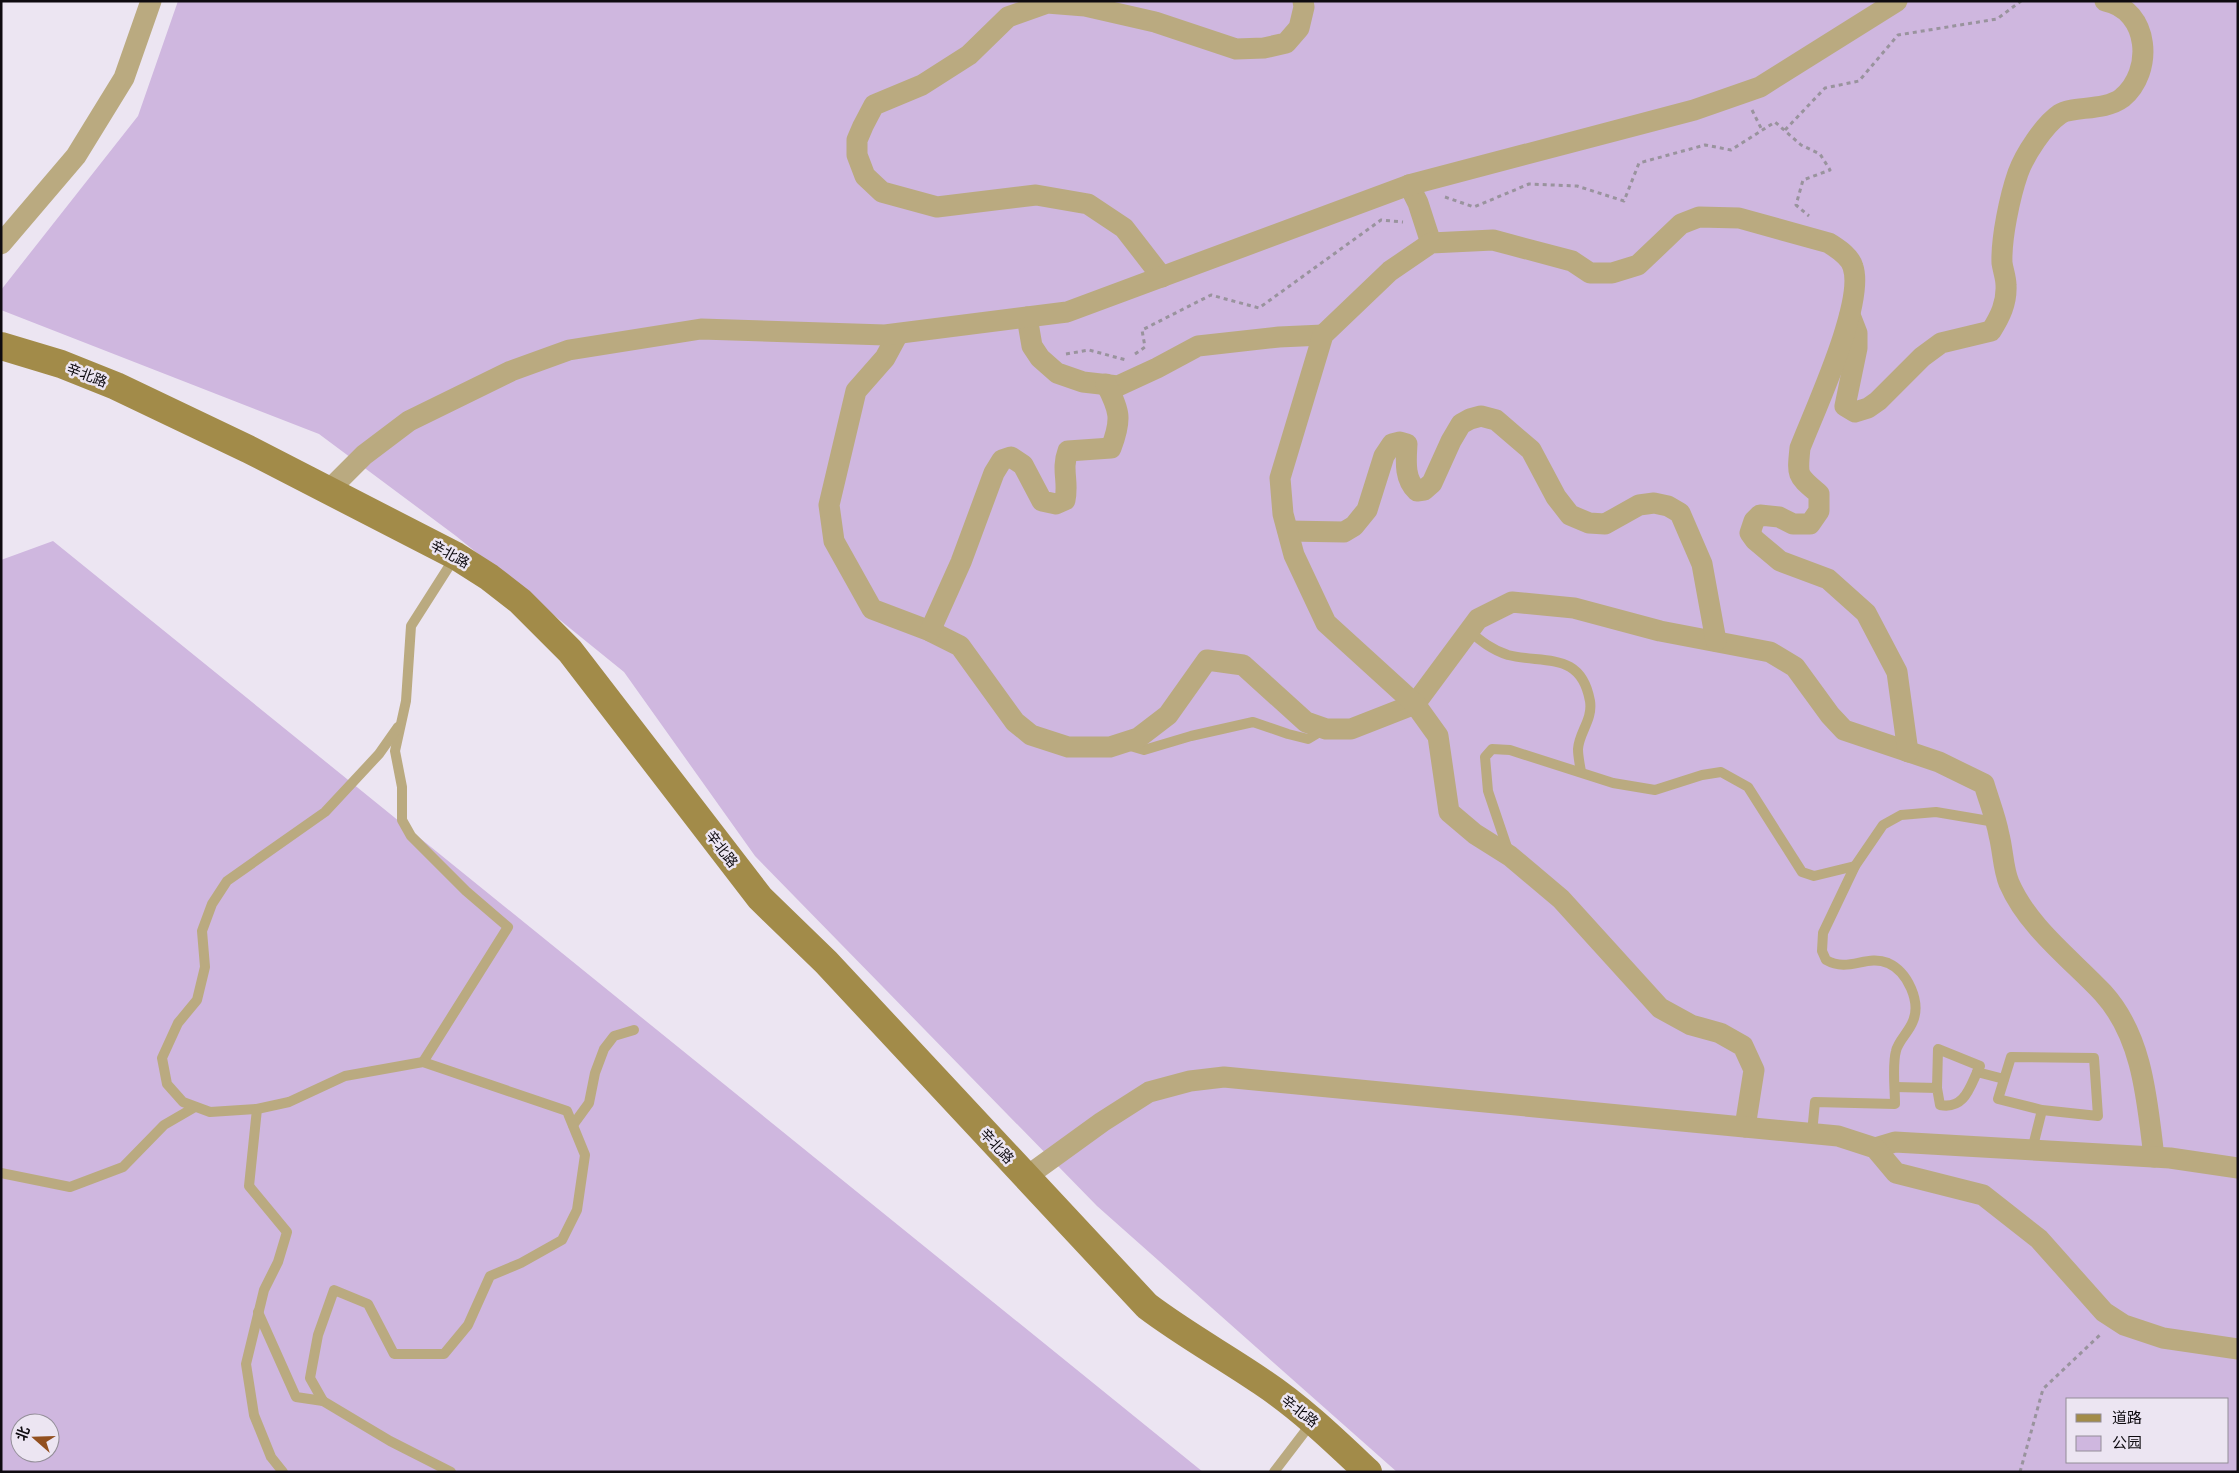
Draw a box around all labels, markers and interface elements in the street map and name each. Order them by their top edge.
street label: 辛北路 [64,359,110,391]
street label: 辛北路 [427,536,473,572]
street label: 辛北路 [702,827,742,871]
street label: 辛北路 [976,1125,1018,1167]
street label: 辛北路 [1278,1391,1322,1431]
legend [2066,1398,2229,1463]
text: 道路 [2112,1408,2142,1427]
north arrow [10,1413,60,1463]
text: 北 [12,1424,34,1443]
text: 公园 [2112,1433,2142,1452]

